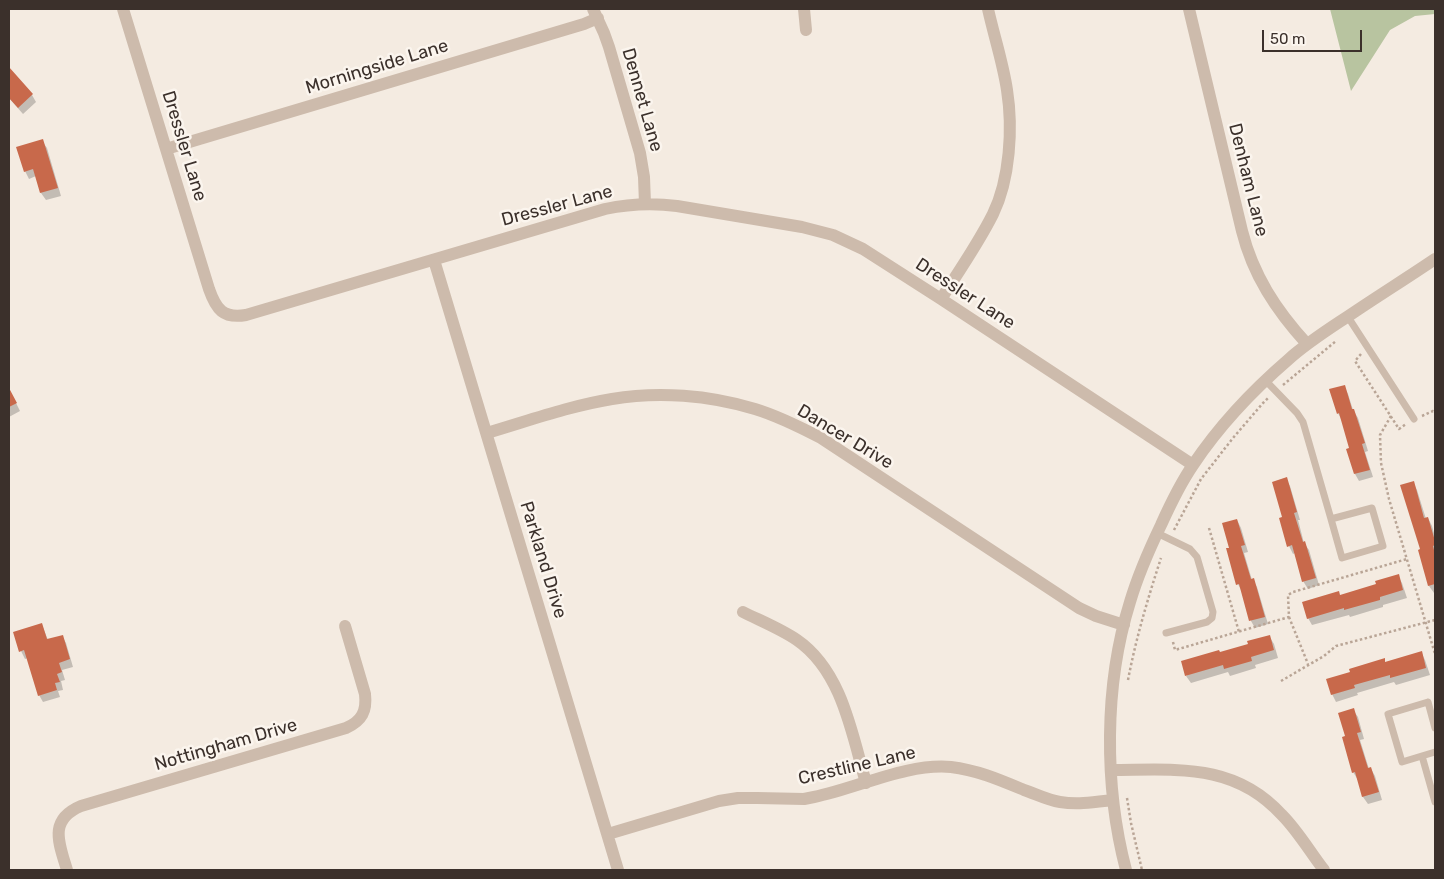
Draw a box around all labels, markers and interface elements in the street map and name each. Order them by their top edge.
scale bar [1264,20,1364,52]
text: 50 m [1270,30,1305,48]
street label: Morningside Lane [303,35,451,99]
street label: Dennet Lane [617,46,667,154]
street label: Dressler Lane [157,88,211,204]
street label: Denham Lane [1224,121,1272,239]
street label: Dressler Lane [499,181,615,231]
street label: Dressler Lane [911,254,1019,334]
street label: Dancer Drive [793,400,897,474]
street label: Parkland Drive [515,499,571,621]
street label: Nottingham Drive [152,714,300,776]
street label: Crestline Lane [796,742,918,790]

